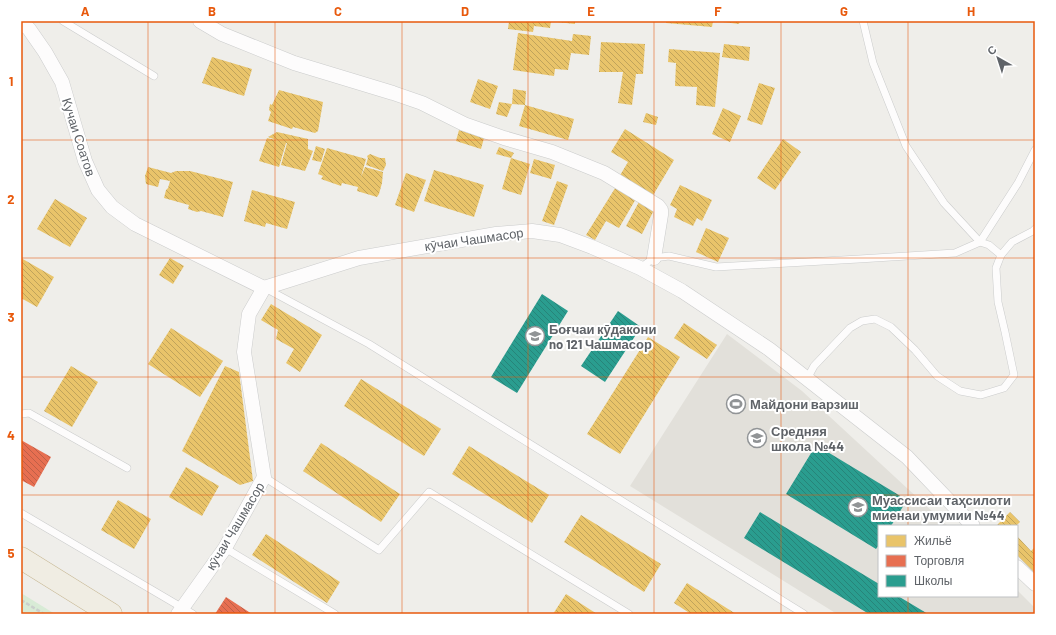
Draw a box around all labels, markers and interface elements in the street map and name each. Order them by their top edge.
text: A [81,3,90,19]
text: B [208,3,216,19]
text: C [334,3,342,19]
text: D [461,3,469,19]
text: E [587,3,595,19]
text: F [714,3,722,19]
text: G [840,3,848,19]
text: H [967,3,975,19]
north arrow [978,38,1018,78]
text: С [984,42,999,57]
text: 1 [9,73,13,89]
street label: Кучаи Соатов [59,96,99,178]
text: 2 [7,191,15,207]
street label: кӯчаи Чашмасор [424,224,524,254]
text: 3 [7,309,15,325]
place label: Боғчаи кӯдакони no 121 Чашмасор [549,321,656,352]
school or university icon: Боғчаи кӯдакони no 121 Чашмасор [524,325,546,347]
sports icon: Майдони варзиш [725,393,747,415]
place label: Майдони варзиш [750,396,859,412]
place label: Средняя школа №44 [771,423,844,454]
text: 4 [7,427,15,443]
school or university icon: Средняя школа №44 [746,427,768,449]
street label: кӯчаи Чашмасор [202,479,268,573]
place label: Муассисаи таҳсилоти миенаи умумии №44 [872,492,1011,523]
school or university icon: Муассисаи таҳсилоти миенаи умумии №44 [847,496,869,518]
legend [878,525,1018,597]
text: Жильё [914,533,952,547]
text: 5 [7,545,15,561]
text: Торговля [914,553,964,568]
text: Школы [914,573,952,587]

